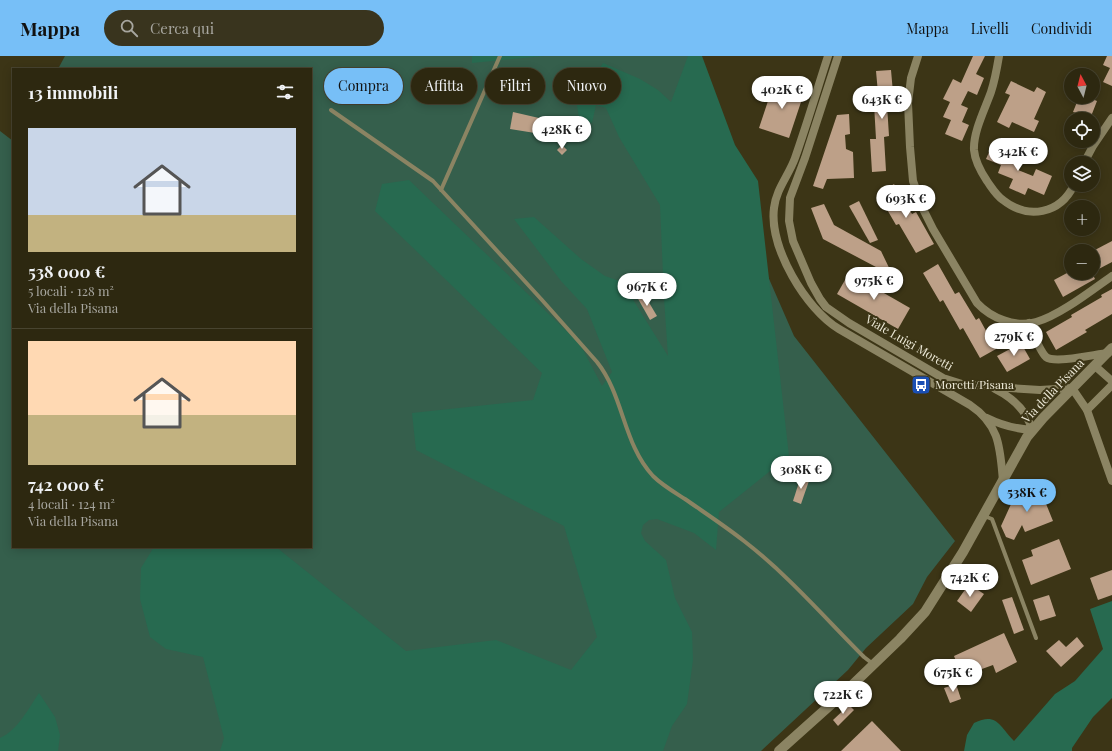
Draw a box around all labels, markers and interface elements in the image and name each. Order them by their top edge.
search box [104,10,384,46]
text: Mappa [20,15,80,41]
icon: search [118,17,140,39]
text: Cerca qui [150,18,214,38]
text: Mappa [906,19,949,38]
text: Livelli [971,19,1009,38]
text: Condividi [1031,19,1092,38]
chip: Compra [324,68,403,104]
chip: Affitta [411,68,477,104]
chip: Filtri [485,68,545,104]
chip: Nuovo [553,68,621,104]
north arrow [1064,68,1100,104]
map controls [1064,68,1100,280]
pin: 402K € [749,76,815,110]
text: 402K € [761,80,803,97]
text: 13 immobili [28,81,118,103]
icon: filters [274,81,296,103]
pin: 643K € [849,86,915,120]
text: 643K € [862,90,902,107]
button: locate [1064,112,1100,148]
pin: 428K € [529,116,595,150]
text: 428K € [541,120,583,137]
pin: 342K € [985,138,1051,172]
text: 342K € [998,142,1038,159]
icon: home [126,154,198,226]
button: layers [1064,156,1100,192]
pin: 693K € [873,185,939,219]
text: 693K € [885,189,927,206]
button: + [1064,200,1100,236]
button: − [1064,244,1100,280]
text: 538 000 € [28,260,105,282]
pin: 975K € [841,267,907,301]
text: 975K € [854,271,894,288]
pin: 967K € [614,273,680,307]
text: 967K € [627,277,667,294]
text: 5 locali · 128 m² [28,282,114,299]
text: Via della Pisana [28,299,118,316]
street label: Viale Luigi Moretti [862,310,957,374]
pin: 279K € [981,323,1047,357]
text: 279K € [994,327,1034,344]
street label: Via della Pisana [1017,355,1087,427]
icon: home [126,367,198,439]
bus stop icon: Moretti/Pisana [910,374,932,396]
place label: Moretti/Pisana [935,376,1014,392]
pin: 308K € [768,456,834,490]
text: 308K € [780,460,822,477]
text: 742 000 € [28,473,104,495]
pin: 538K € [994,479,1060,513]
text: 538K € [1007,483,1047,500]
text: 4 locali · 124 m² [28,495,115,512]
text: Via della Pisana [28,512,118,529]
pin: 742K € [937,564,1003,598]
text: 742K € [950,568,990,585]
pin: 675K € [920,659,986,693]
text: 675K € [933,663,973,680]
pin: 722K € [810,681,876,715]
text: 722K € [823,685,863,702]

